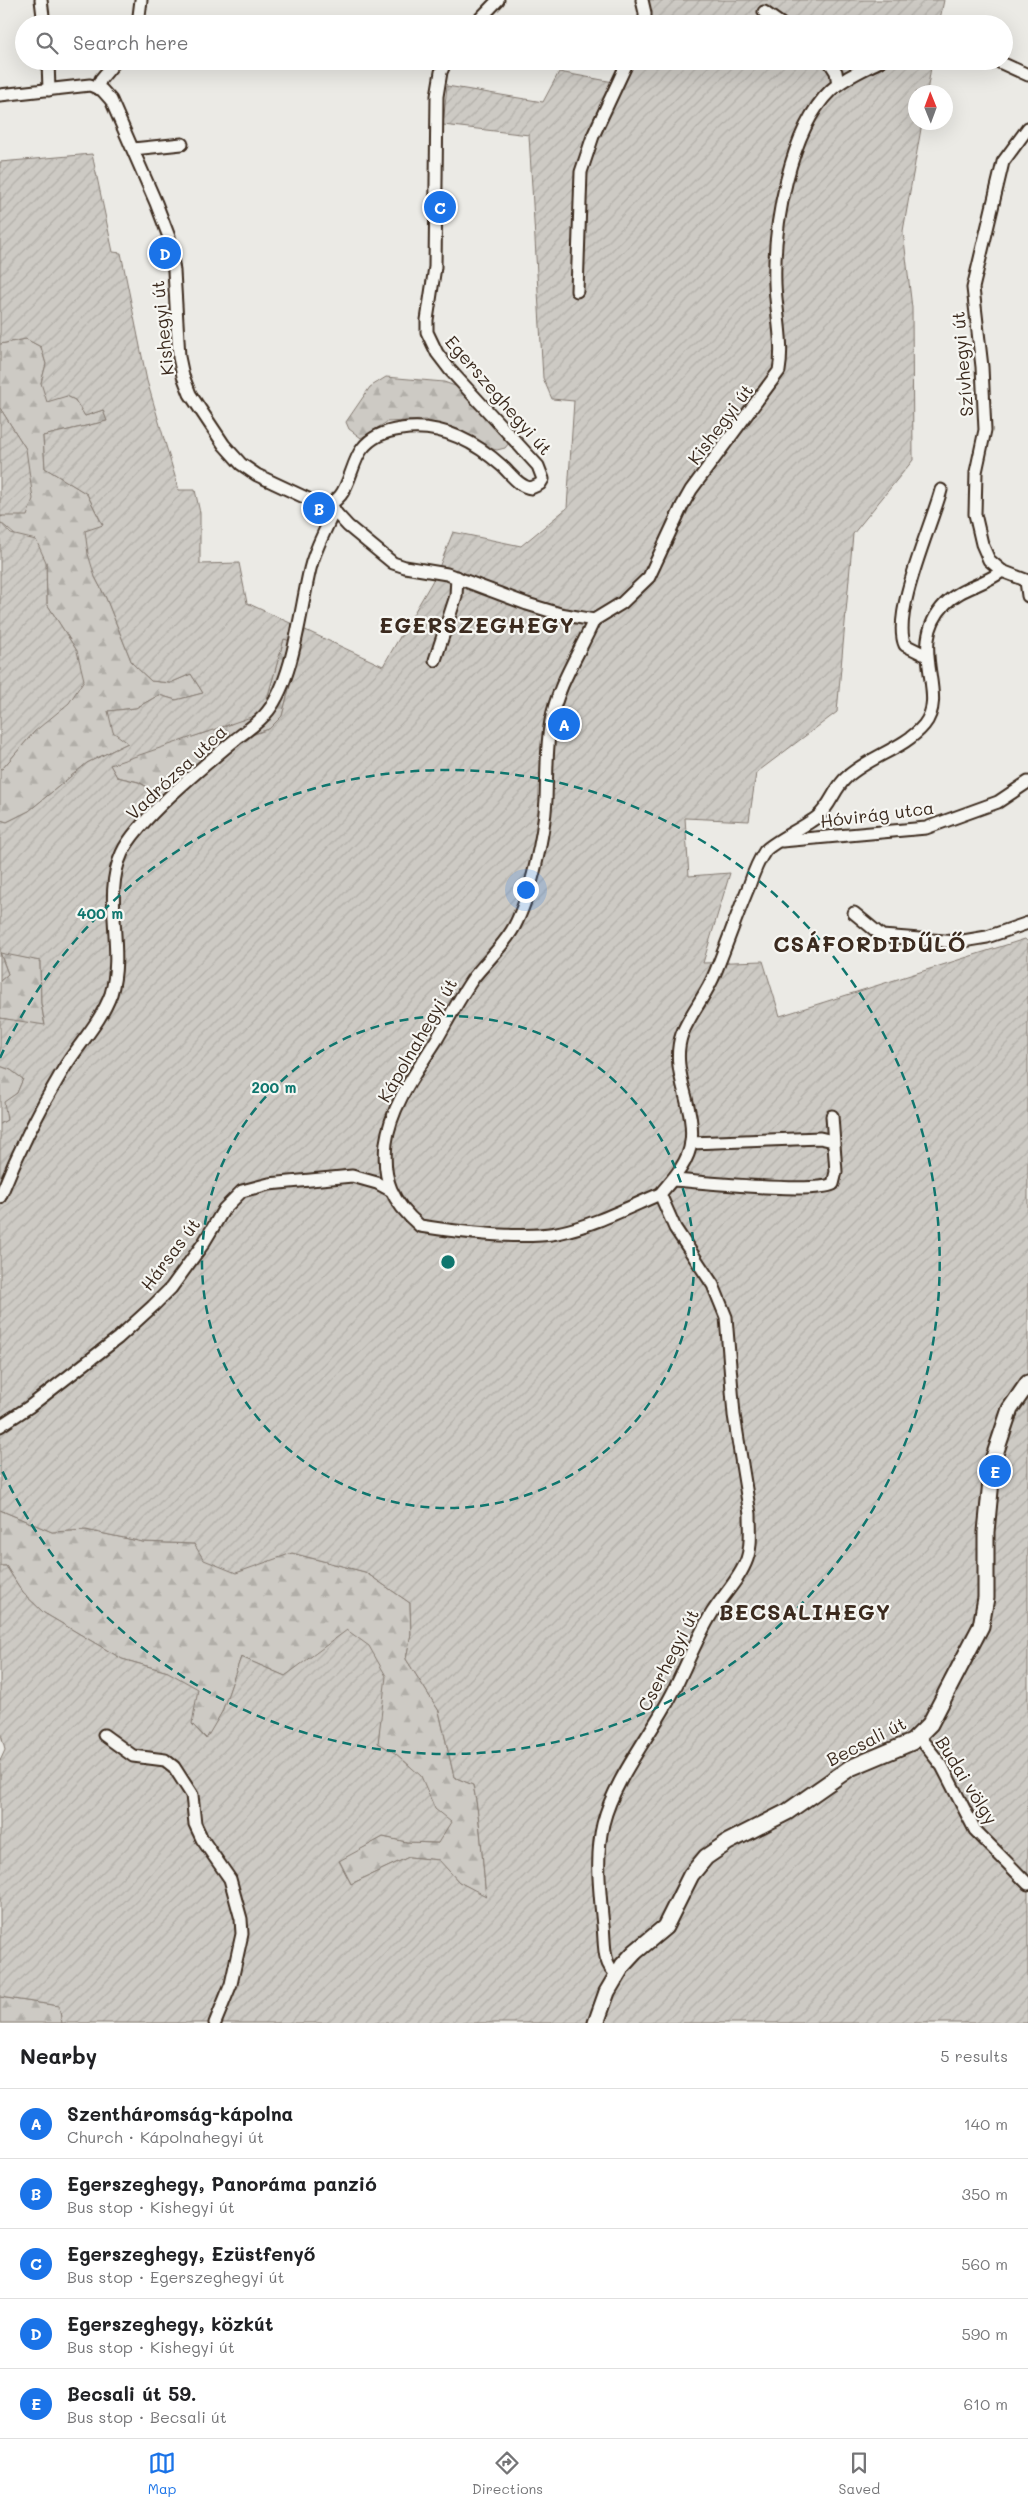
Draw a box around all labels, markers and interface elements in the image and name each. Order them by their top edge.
search box [15,15,1013,70]
icon: search [33,29,61,57]
text: Search here [73,30,189,55]
north arrow [908,85,953,130]
pin: C [424,188,456,226]
pin: D [149,234,181,272]
street label: Kishegyi út [145,279,179,377]
street label: Szívhegyi út [945,310,979,418]
street label: Egerszeghegyi út [440,330,558,460]
street label: Kishegyi út [682,379,758,469]
pin: B [303,489,335,527]
district label: EGERSZEGHEGY [379,610,575,639]
pin: A [548,705,580,743]
street label: Vadrózsa utca [121,719,231,825]
street label: Hóvirág utca [819,795,935,833]
your location [513,877,539,903]
text: 400 m [77,903,123,923]
district label: CSÁFORDIDŰLŐ [773,929,967,958]
street label: Kápolnahegyi út [372,973,462,1107]
text: 200 m [252,1077,297,1097]
street label: Hársas út [135,1213,205,1295]
centre of rings [439,1253,457,1271]
pin: E [979,1452,1011,1490]
district label: BECSALIHEGY [719,1597,891,1626]
street label: Cserhegyi út [632,1605,704,1715]
street label: Becsali út [822,1711,910,1771]
street label: Budai völgy [930,1731,1004,1829]
text: Nearby [20,2042,97,2069]
text: 5 results [940,2045,1008,2066]
text: Szentháromság-kápolna [67,2101,293,2126]
text: A [30,2113,42,2134]
text: 140 m [964,2113,1008,2134]
text: Church · Kápolnahegyi út [67,2126,264,2147]
text: Egerszeghegy, Panoráma panzió [67,2171,377,2196]
text: B [31,2183,41,2204]
text: 350 m [962,2183,1008,2204]
text: Bus stop · Kishegyi út [67,2196,235,2217]
text: Egerszeghegy, Ezüstfenyő [67,2241,315,2266]
text: C [30,2253,42,2274]
text: 560 m [961,2253,1008,2274]
text: Bus stop · Egerszeghegyi út [67,2266,285,2287]
text: Egerszeghegy, közkút [67,2311,273,2336]
text: D [30,2323,42,2344]
text: 590 m [961,2323,1008,2344]
text: Bus stop · Kishegyi út [67,2336,235,2357]
text: Becsali út 59. [67,2381,197,2406]
text: E [31,2393,41,2414]
text: 610 m [963,2393,1008,2414]
text: Bus stop · Becsali út [67,2406,227,2427]
tab: Map [148,2449,176,2498]
tab: Directions [472,2449,543,2498]
tab: Saved [839,2449,880,2498]

